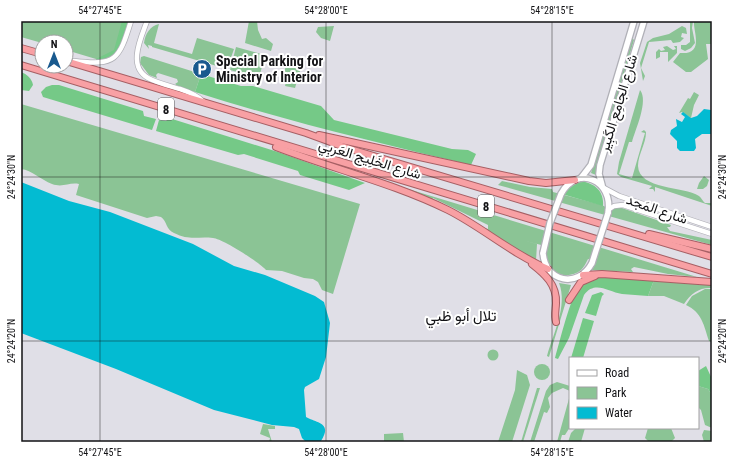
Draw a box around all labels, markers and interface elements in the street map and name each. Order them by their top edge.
text: 54°27'45"E [78,5,122,16]
text: 54°28'00"E [304,5,348,16]
text: 54°28'15"E [530,5,574,16]
north arrow [34,34,74,74]
text: N [51,38,58,51]
street label: شارع الجامِع الكَبِير [595,52,644,156]
place label: Special Parking for Ministry of Interior [216,53,324,85]
parking icon: Special Parking for Ministry of Interior [191,58,213,80]
road number: 8 [158,98,174,120]
street label: شارع الخَلِيج العَربِي [316,136,423,186]
text: 24°24'30"N [6,155,17,199]
text: 24°24'30"N [717,155,728,199]
street label: شارع المَجد [623,191,690,230]
road number: 8 [478,195,494,217]
district label: تلال أبو ظبي [425,307,497,329]
text: 24°24'20"N [6,319,17,363]
text: 24°24'20"N [717,319,728,363]
legend [569,357,699,429]
text: Road [605,366,629,380]
text: Park [605,386,627,400]
text: Water [605,406,633,420]
text: 54°27'45"E [78,447,122,458]
text: 54°28'00"E [304,447,348,458]
text: 54°28'15"E [530,447,574,458]

